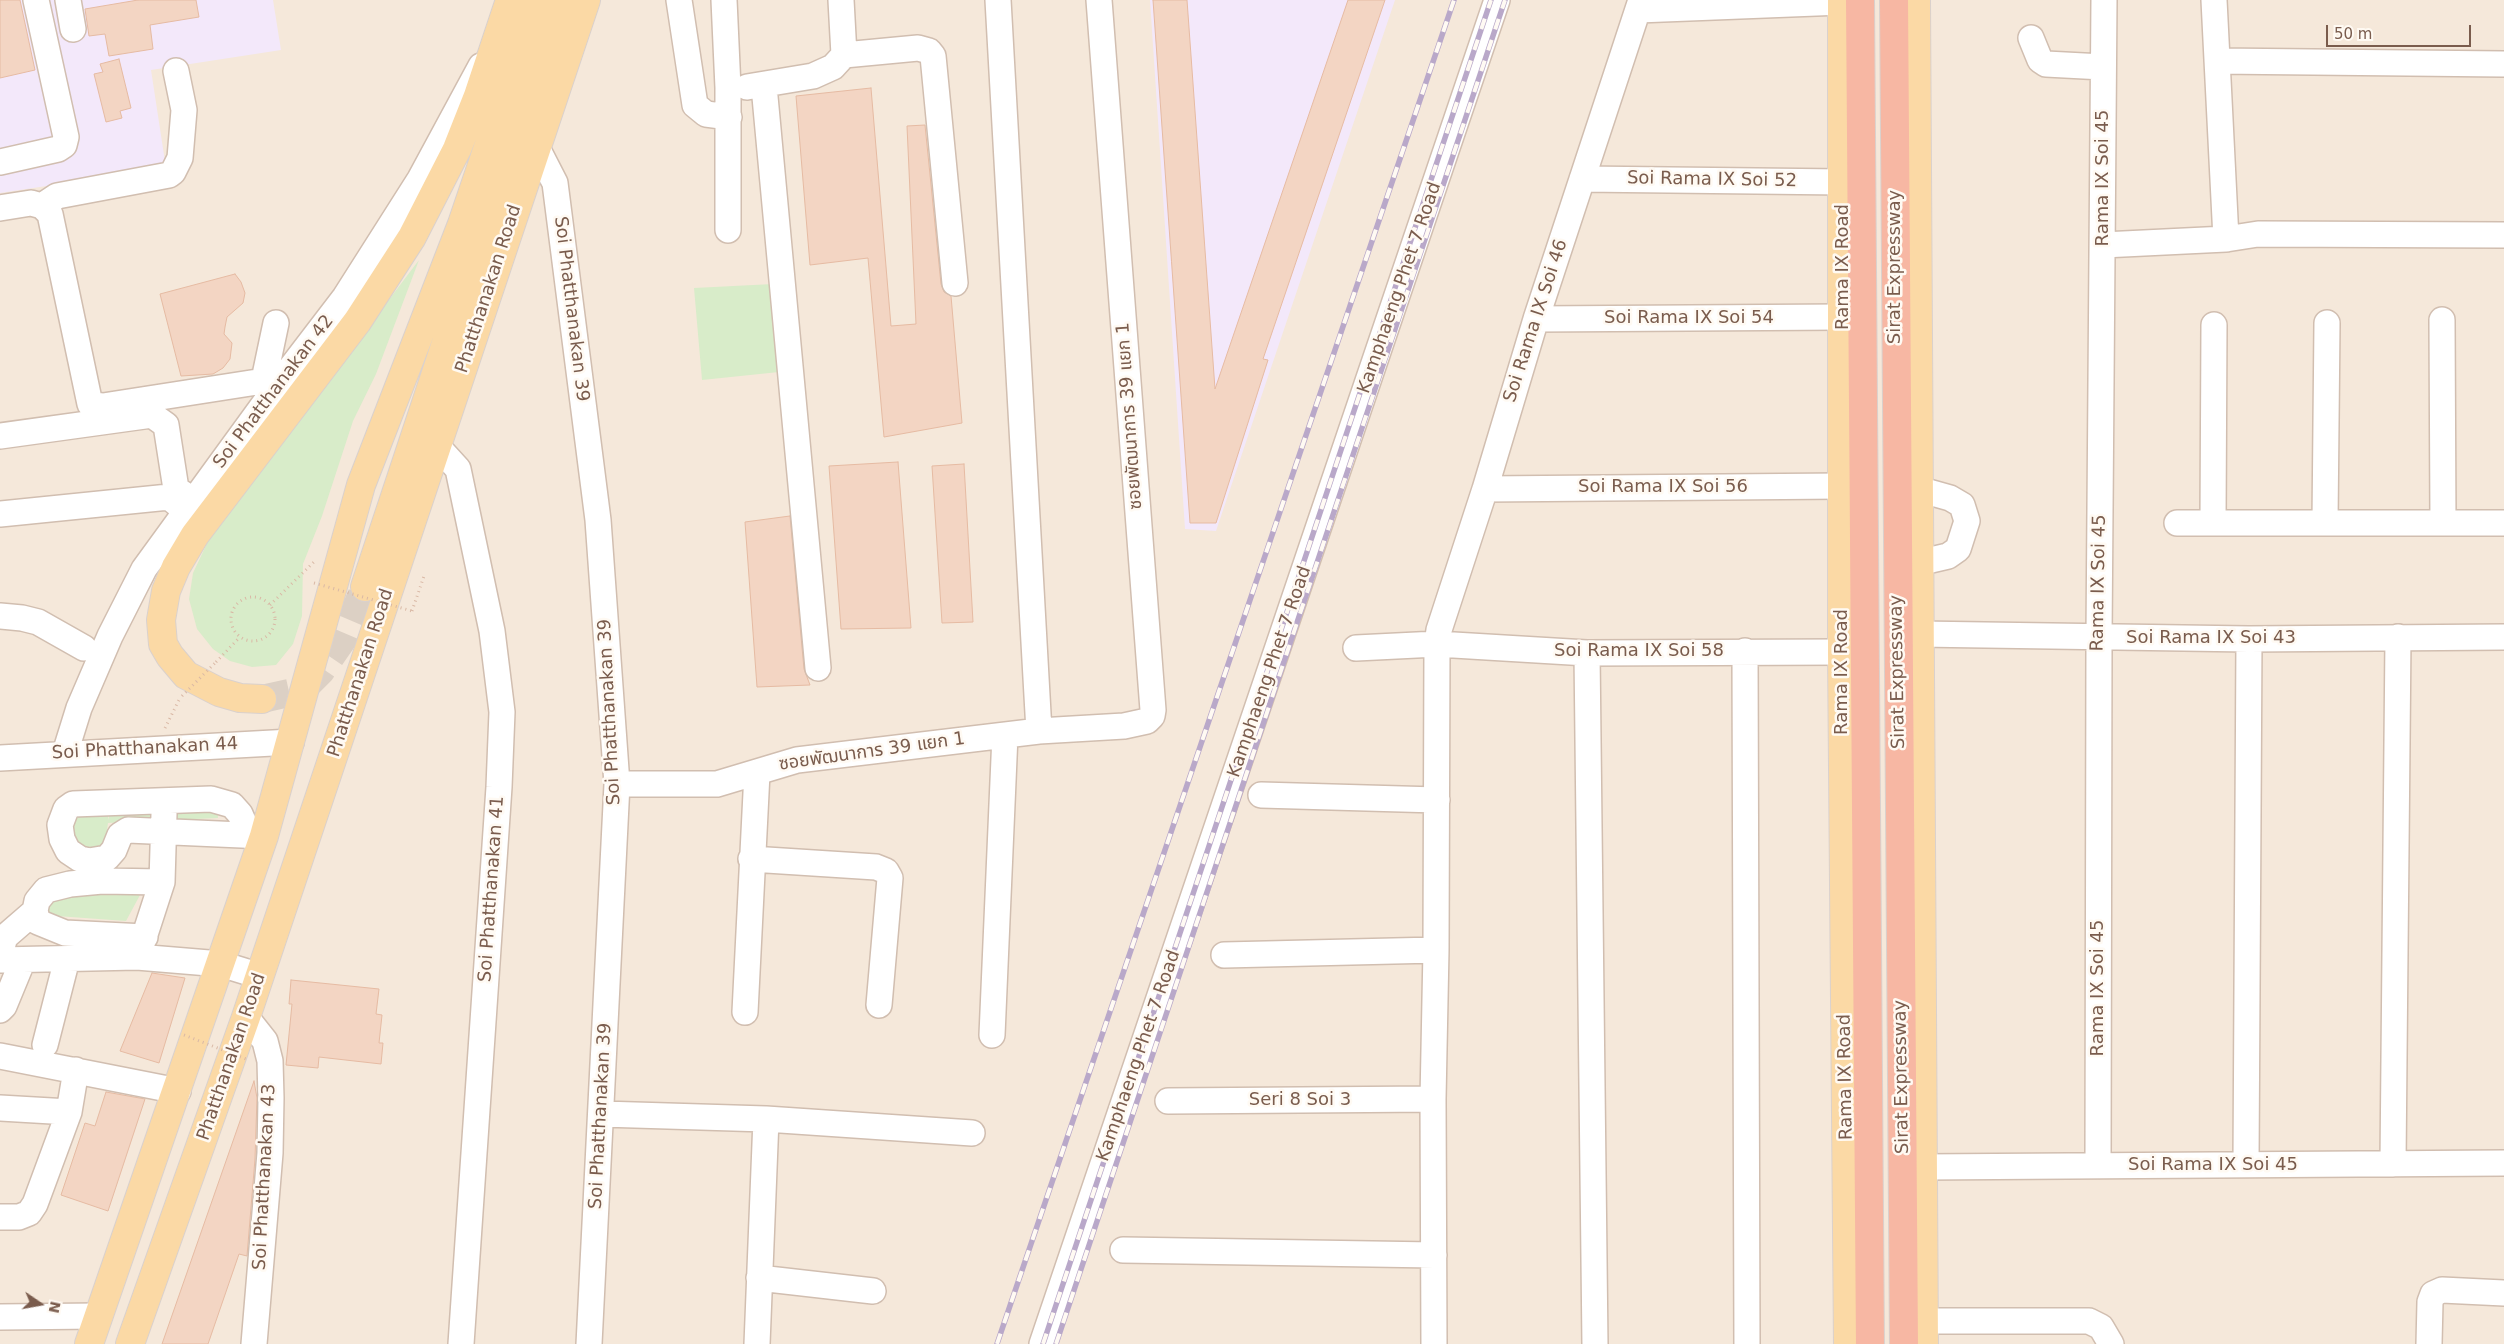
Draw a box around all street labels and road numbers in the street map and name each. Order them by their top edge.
street label: Rama IX Soi 45 [2092,110,2114,246]
street label: Soi Rama IX Soi 52 [1627,168,1797,192]
street label: Kamphaeng Phet 7 Road [1354,180,1446,396]
street label: Sirat Expressway [1884,190,1906,344]
street label: Phatthanakan Road [452,202,526,376]
street label: Rama IX Road [1832,204,1854,330]
street label: Soi Phatthanakan 39 [549,215,593,403]
street label: Soi Rama IX Soi 46 [1499,237,1573,405]
street label: Soi Rama IX Soi 54 [1604,307,1774,329]
street label: Soi Phatthanakan 42 [209,311,339,473]
street label: ซอยพัฒนาการ 39 แยก 1 [1113,322,1147,510]
street label: Soi Rama IX Soi 56 [1578,476,1748,498]
street label: Rama IX Soi 45 [2087,514,2111,652]
street label: Kamphaeng Phet 7 Road [1224,564,1316,780]
street label: Phatthanakan Road [324,586,398,760]
street label: Sirat Expressway [1886,595,1910,749]
street label: Rama IX Road [1831,609,1853,735]
street label: Soi Phatthanakan 39 [594,618,626,806]
street label: Soi Rama IX Soi 43 [2126,627,2296,649]
street label: Soi Rama IX Soi 58 [1554,640,1724,662]
street label: ซอยพัฒนาการ 39 แยก 1 [778,728,966,776]
street label: Soi Phatthanakan 44 [51,733,239,765]
street label: Soi Phatthanakan 41 [475,795,509,983]
street label: Rama IX Soi 45 [2087,920,2109,1056]
street label: Kamphaeng Phet 7 Road [1093,948,1185,1164]
street label: Phatthanakan Road [193,970,271,1144]
street label: Sirat Expressway [1890,1000,1914,1154]
street label: Rama IX Road [1834,1014,1858,1140]
street label: Soi Phatthanakan 39 [585,1022,617,1210]
street label: Soi Phatthanakan 43 [249,1083,281,1271]
street label: Seri 8 Soi 3 [1249,1089,1351,1111]
street label: Soi Rama IX Soi 45 [2128,1154,2298,1176]

